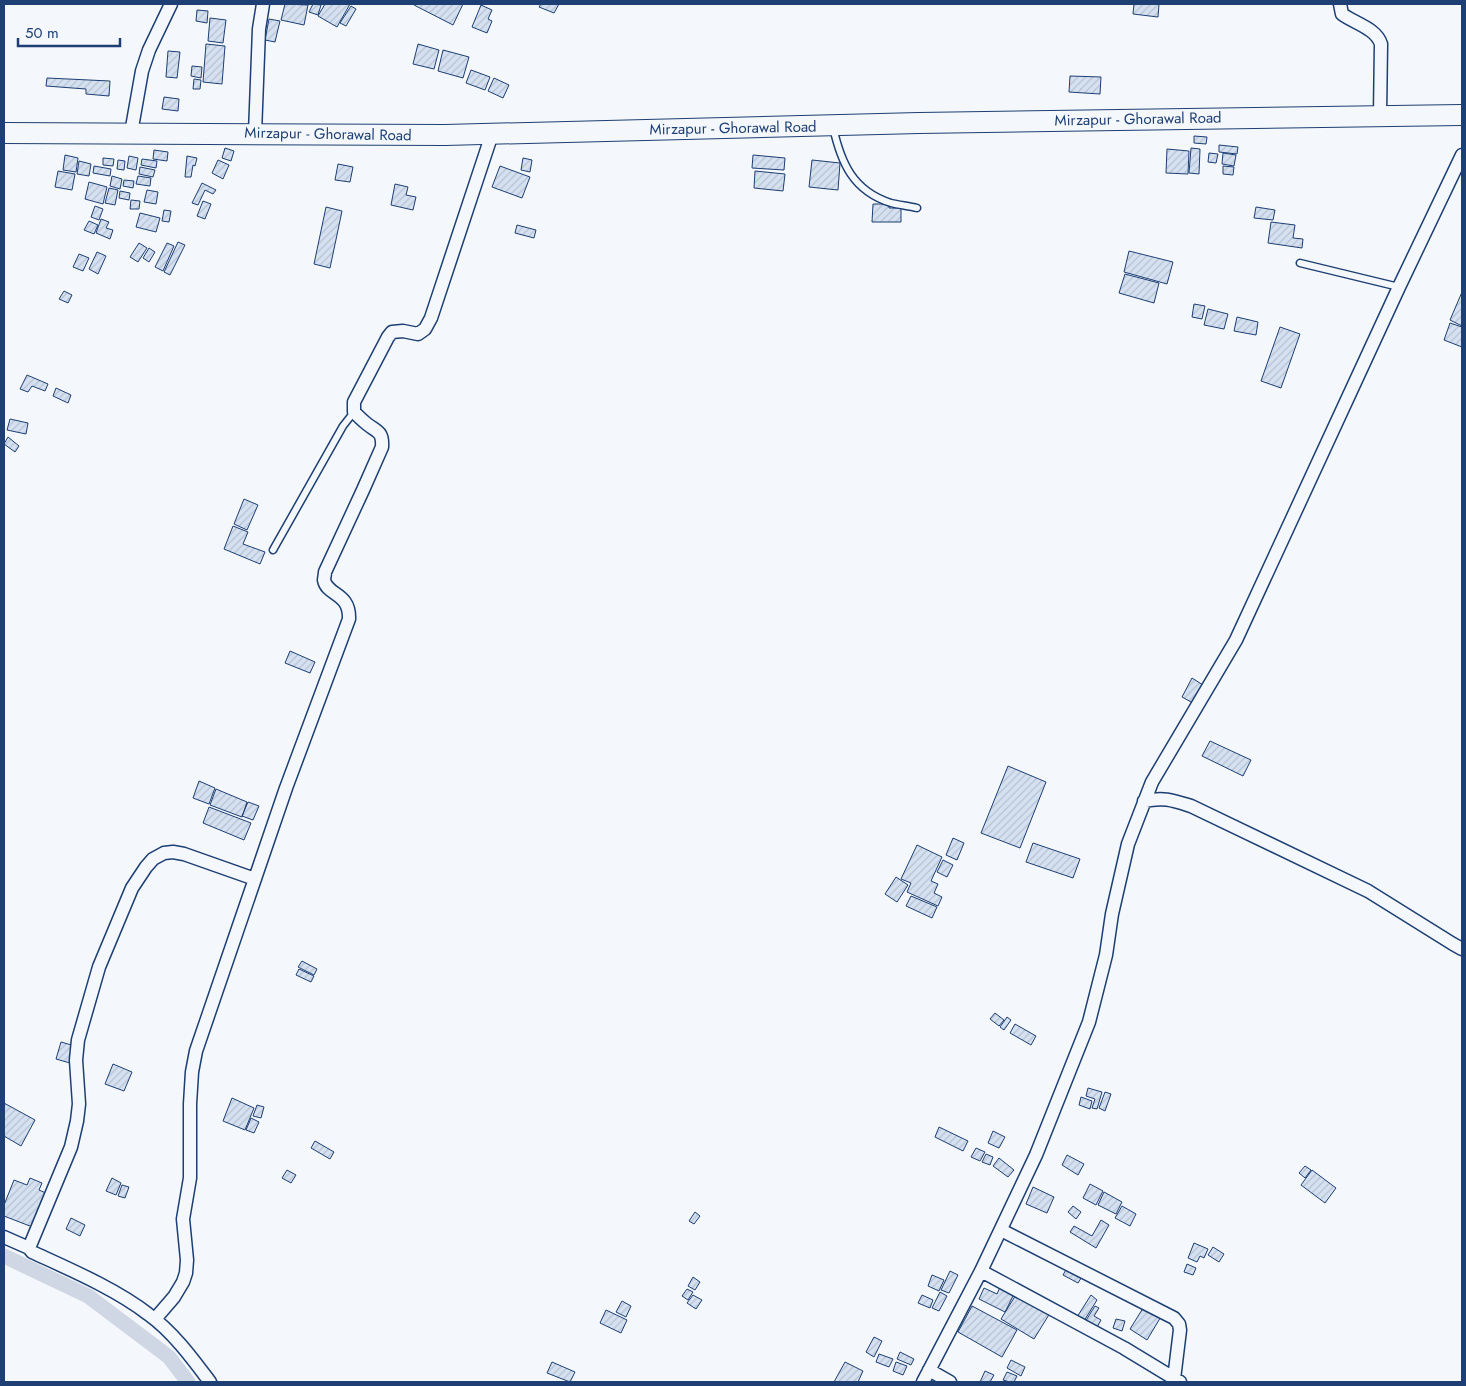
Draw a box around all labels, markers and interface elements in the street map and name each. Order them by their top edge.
scale bar [18,15,120,47]
text: 50 m [25,22,59,44]
street label: Mirzapur - Ghorawal Road [1054,107,1222,131]
street label: Mirzapur - Ghorawal Road [649,116,817,140]
street label: Mirzapur - Ghorawal Road [244,122,412,146]

